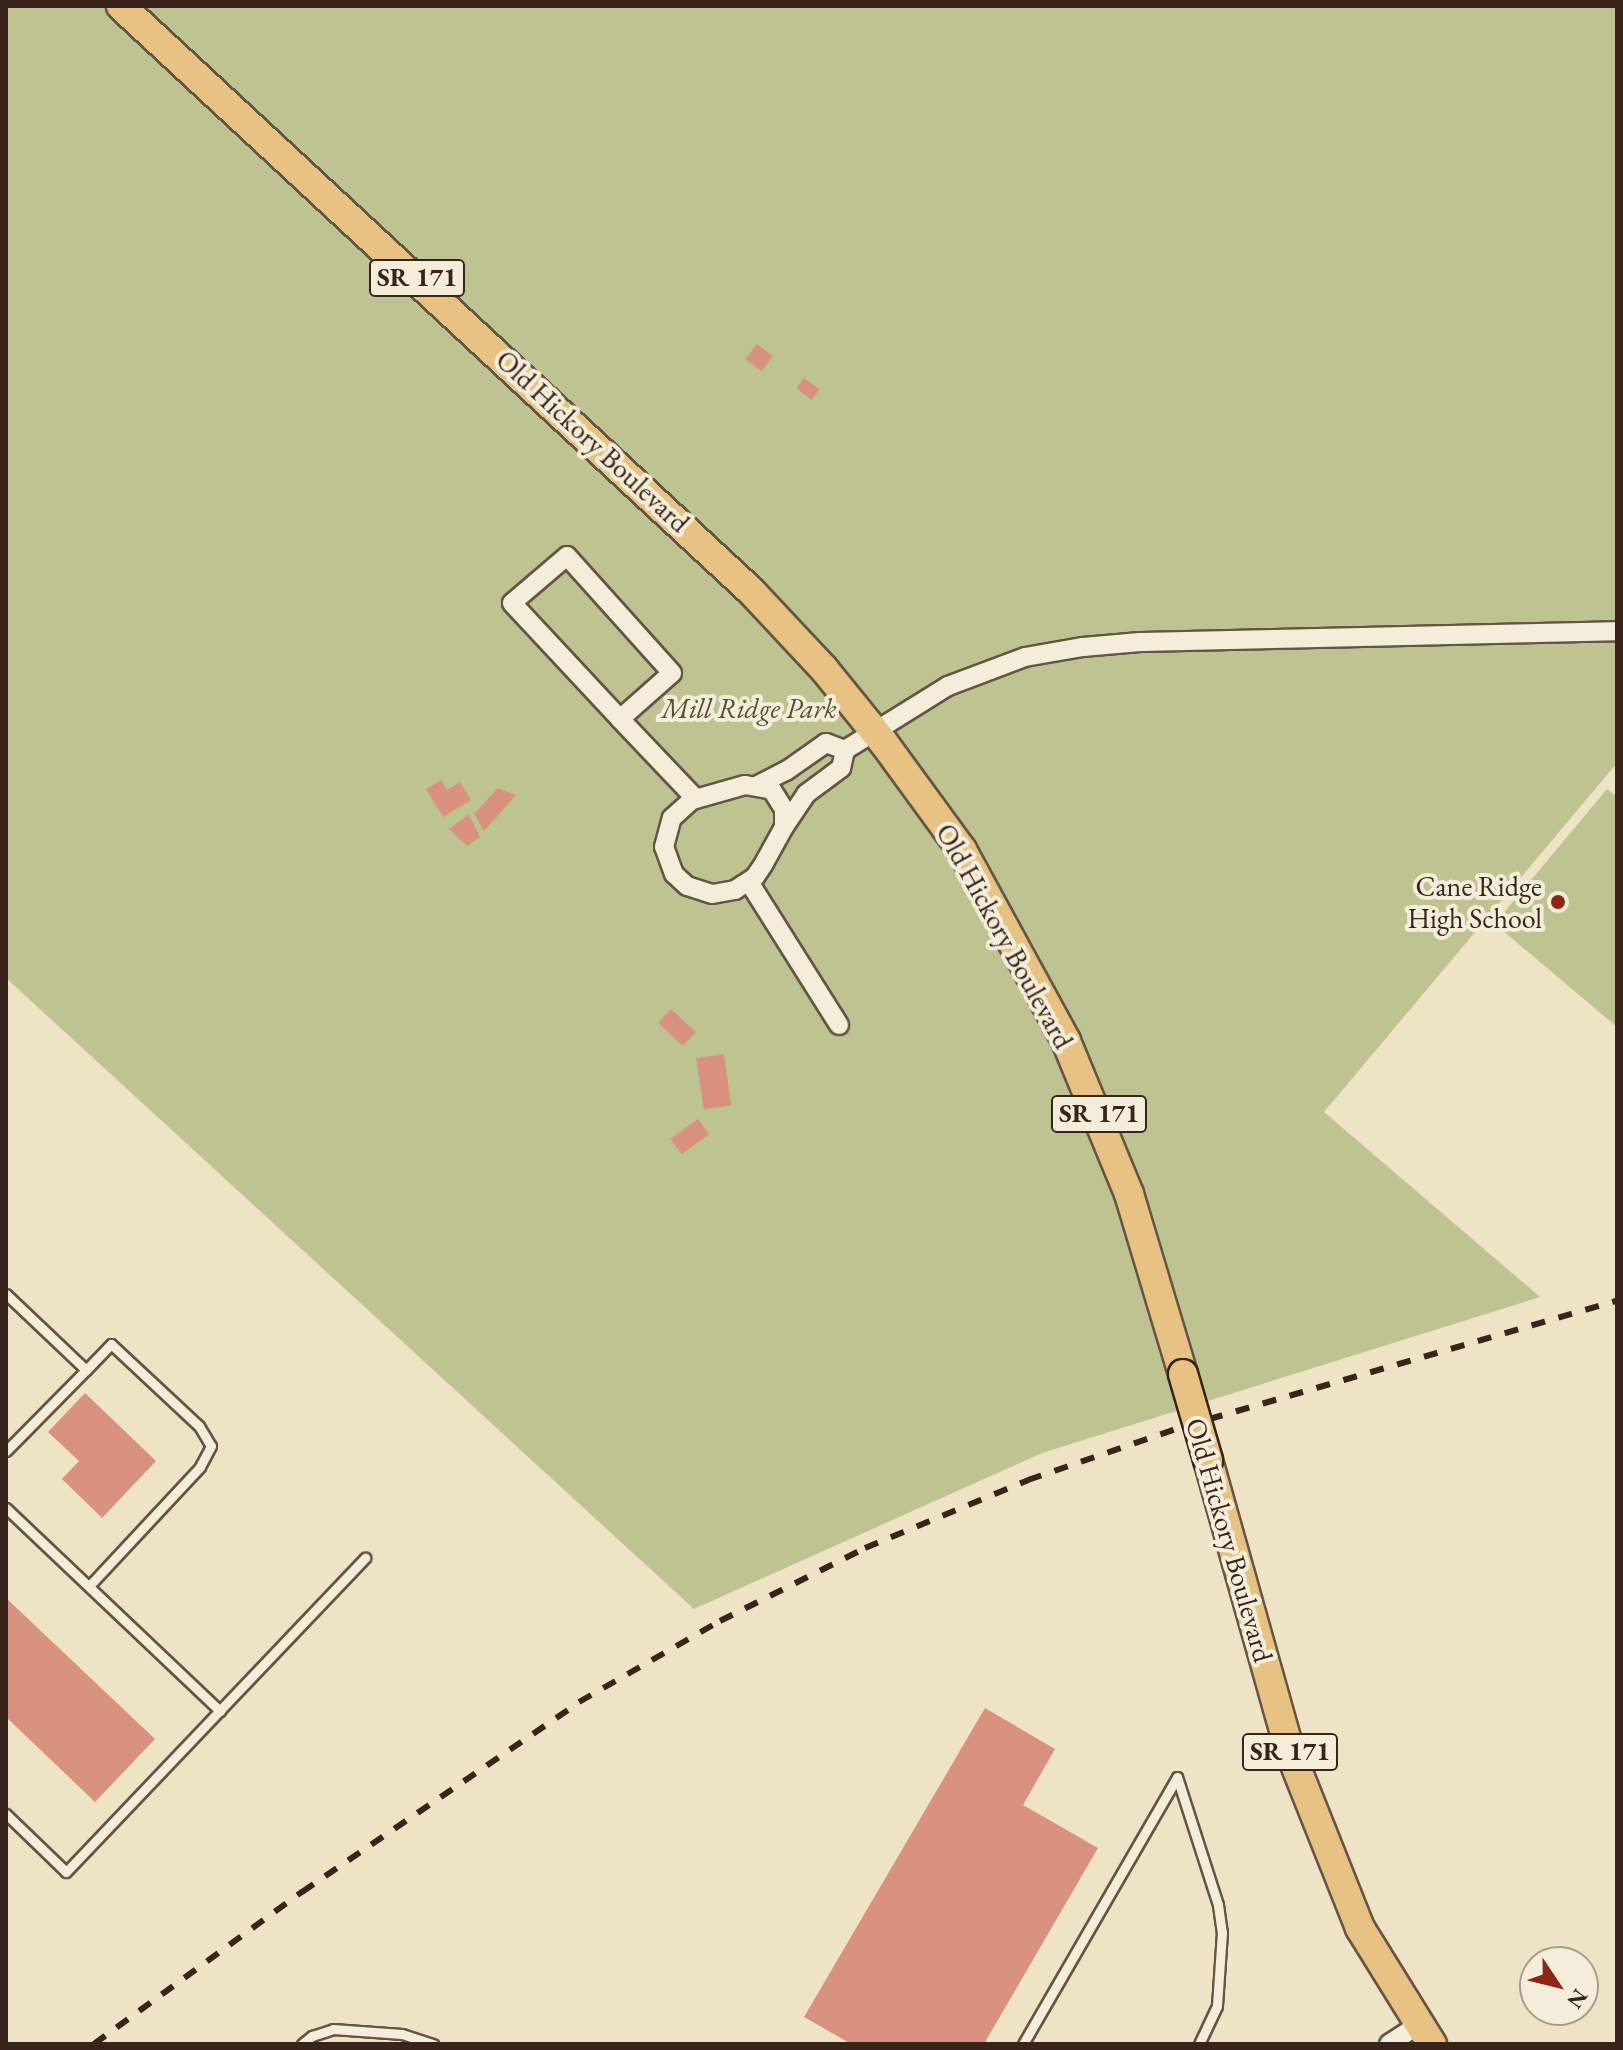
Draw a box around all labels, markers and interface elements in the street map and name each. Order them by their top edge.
road number: SR 171 [367,256,467,300]
street label: Old Hickory Boulevard [489,343,697,539]
park label: Mill Ridge Park [661,691,837,725]
street label: Old Hickory Boulevard [929,818,1081,1054]
place label: Cane Ridge High School [1407,869,1542,935]
marker: Cane Ridge High School [1549,893,1567,911]
road number: SR 171 [1049,1092,1149,1136]
street label: Old Hickory Boulevard [1179,1414,1281,1666]
road number: SR 171 [1240,1730,1340,1774]
north arrow [1519,1946,1599,2026]
text: N [1560,1983,1594,2015]

